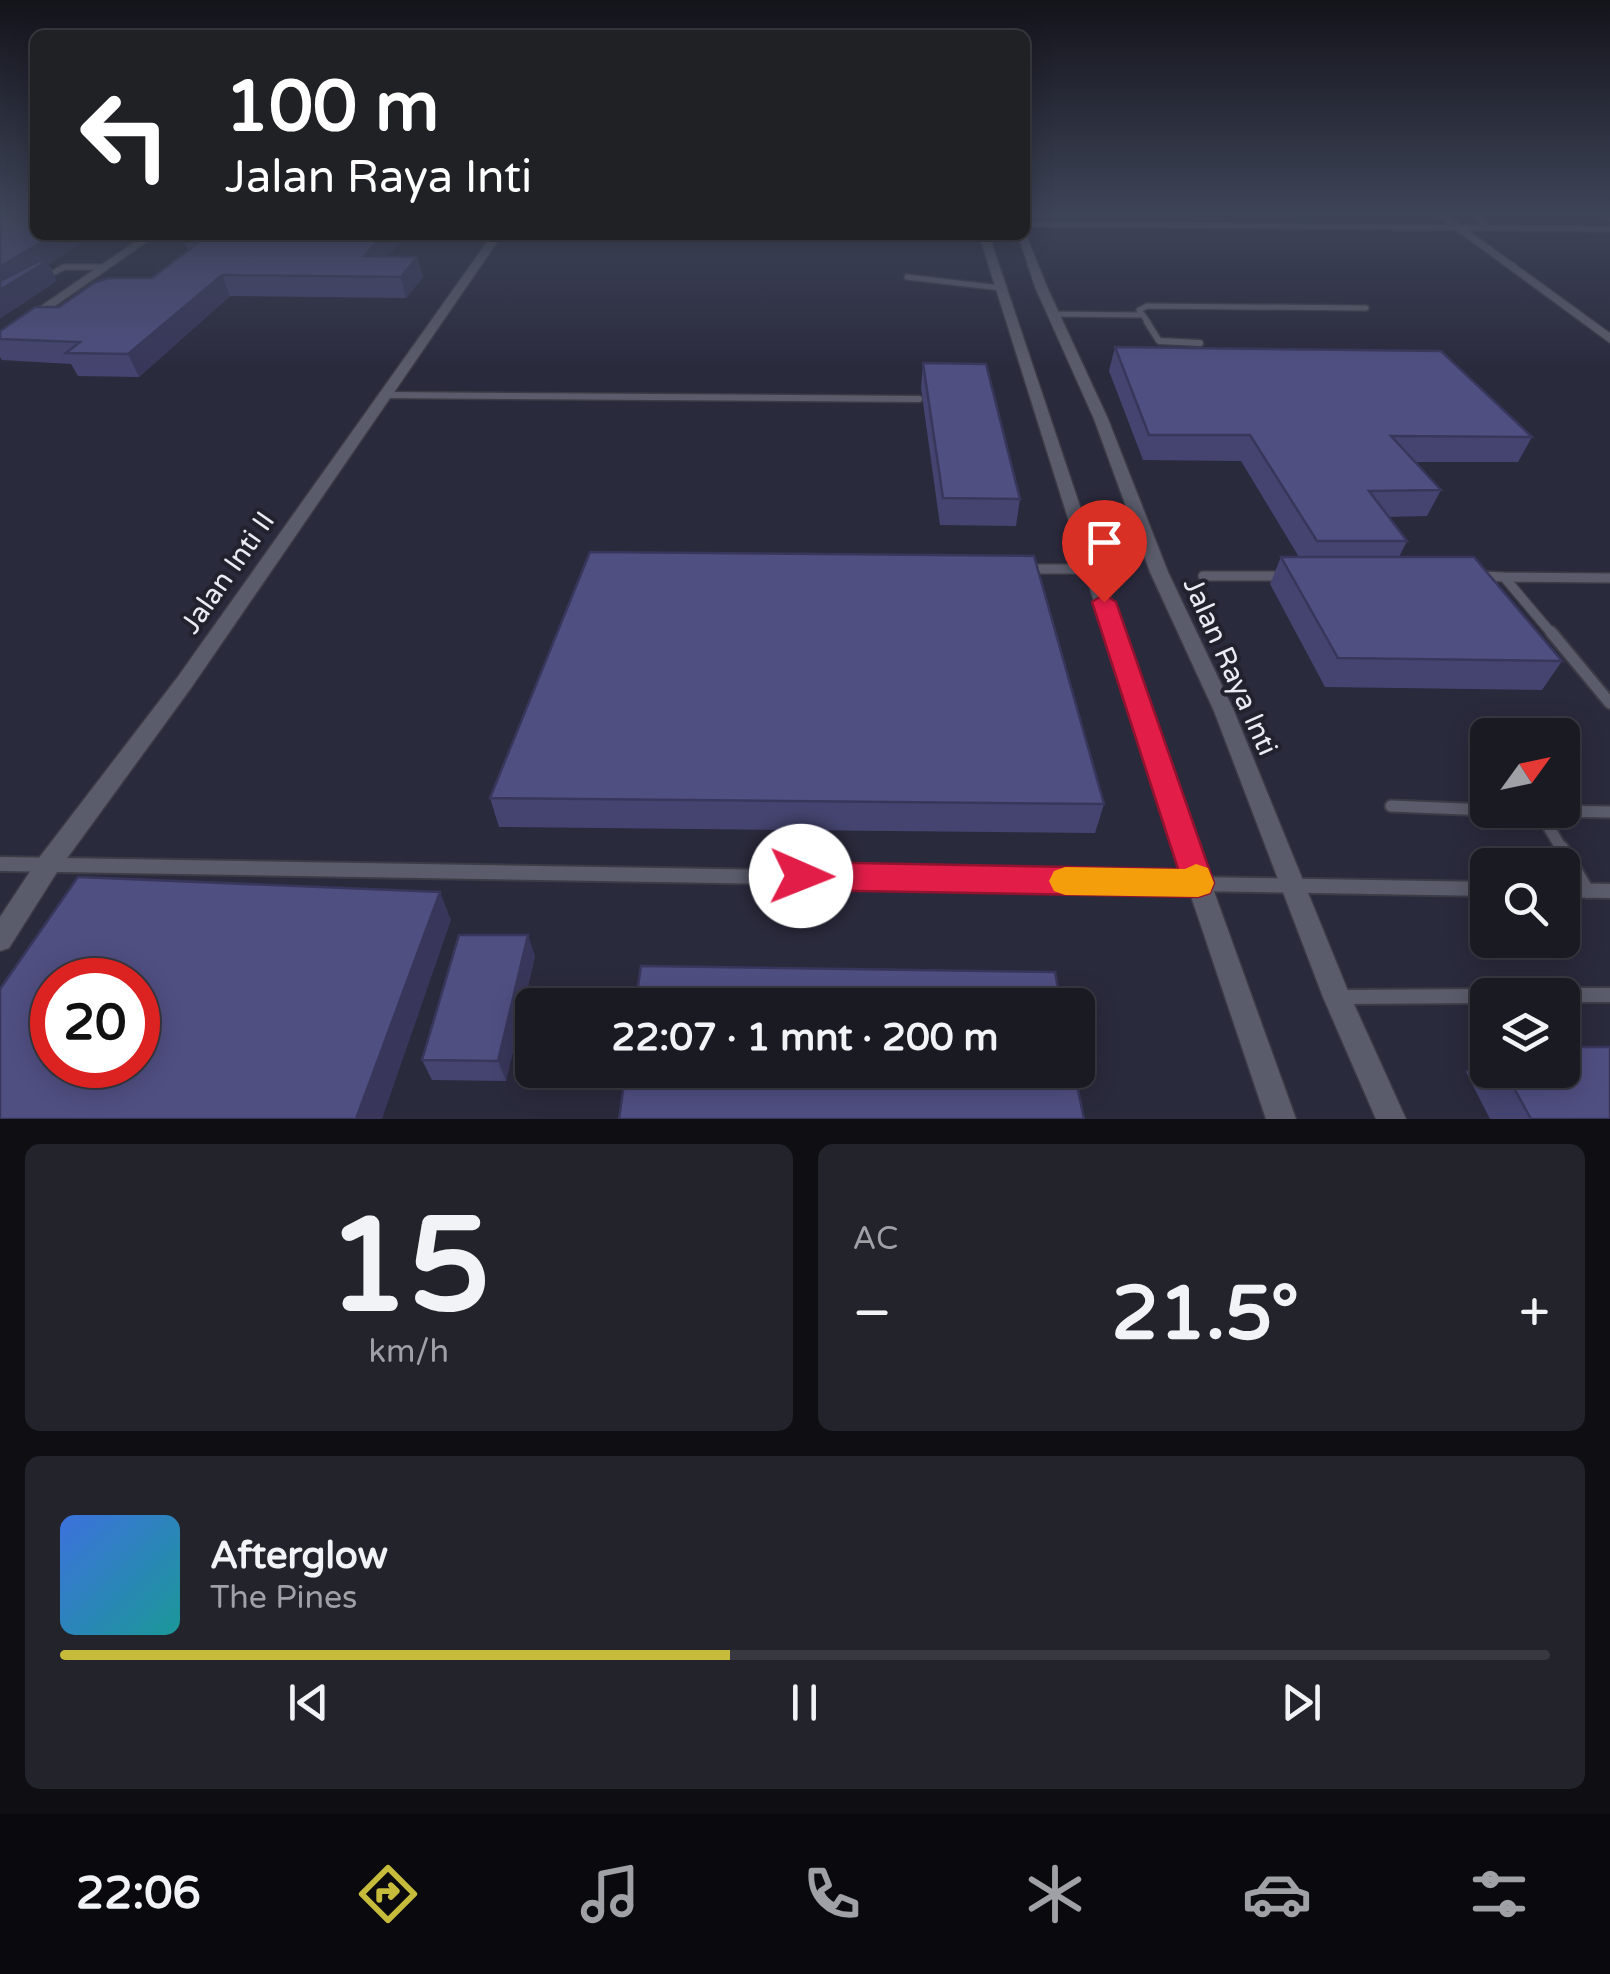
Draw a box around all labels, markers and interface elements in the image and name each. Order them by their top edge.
text: 100 m [225,66,439,150]
icon: left [60,70,190,200]
text: Jalan Raya Inti [225,151,532,205]
pin [1062,500,1147,603]
street label: Jalan Inti II [173,505,282,640]
icon: arrive [1077,515,1132,570]
street label: Jalan Raya Inti [1176,572,1285,761]
north arrow [1470,718,1580,828]
map controls [1470,718,1580,1088]
position arrow [749,824,853,928]
button: search [1470,848,1580,958]
speed limit sign: 20 [30,958,160,1088]
button: layers [1470,978,1580,1088]
text: 22:07 · 1 mnt · 200 m [612,1015,998,1061]
text: 15 [327,1190,490,1346]
text: AC [853,1220,898,1258]
text: 21.5° [1112,1269,1299,1359]
text: − [853,1281,892,1347]
text: + [1519,1281,1550,1347]
text: km/h [369,1333,449,1371]
text: Afterglow [210,1533,388,1579]
text: The Pines [210,1579,357,1617]
icon: previous [281,1675,336,1730]
icon: pause [777,1675,832,1730]
icon: next [1274,1675,1329,1730]
icon: directions [353,1859,423,1929]
icon: music [575,1859,645,1929]
icon: phone [797,1859,867,1929]
icon: climate [1020,1859,1090,1929]
icon: car [1242,1859,1312,1929]
icon: filters [1464,1859,1534,1929]
text: 22:06 [76,1867,201,1921]

